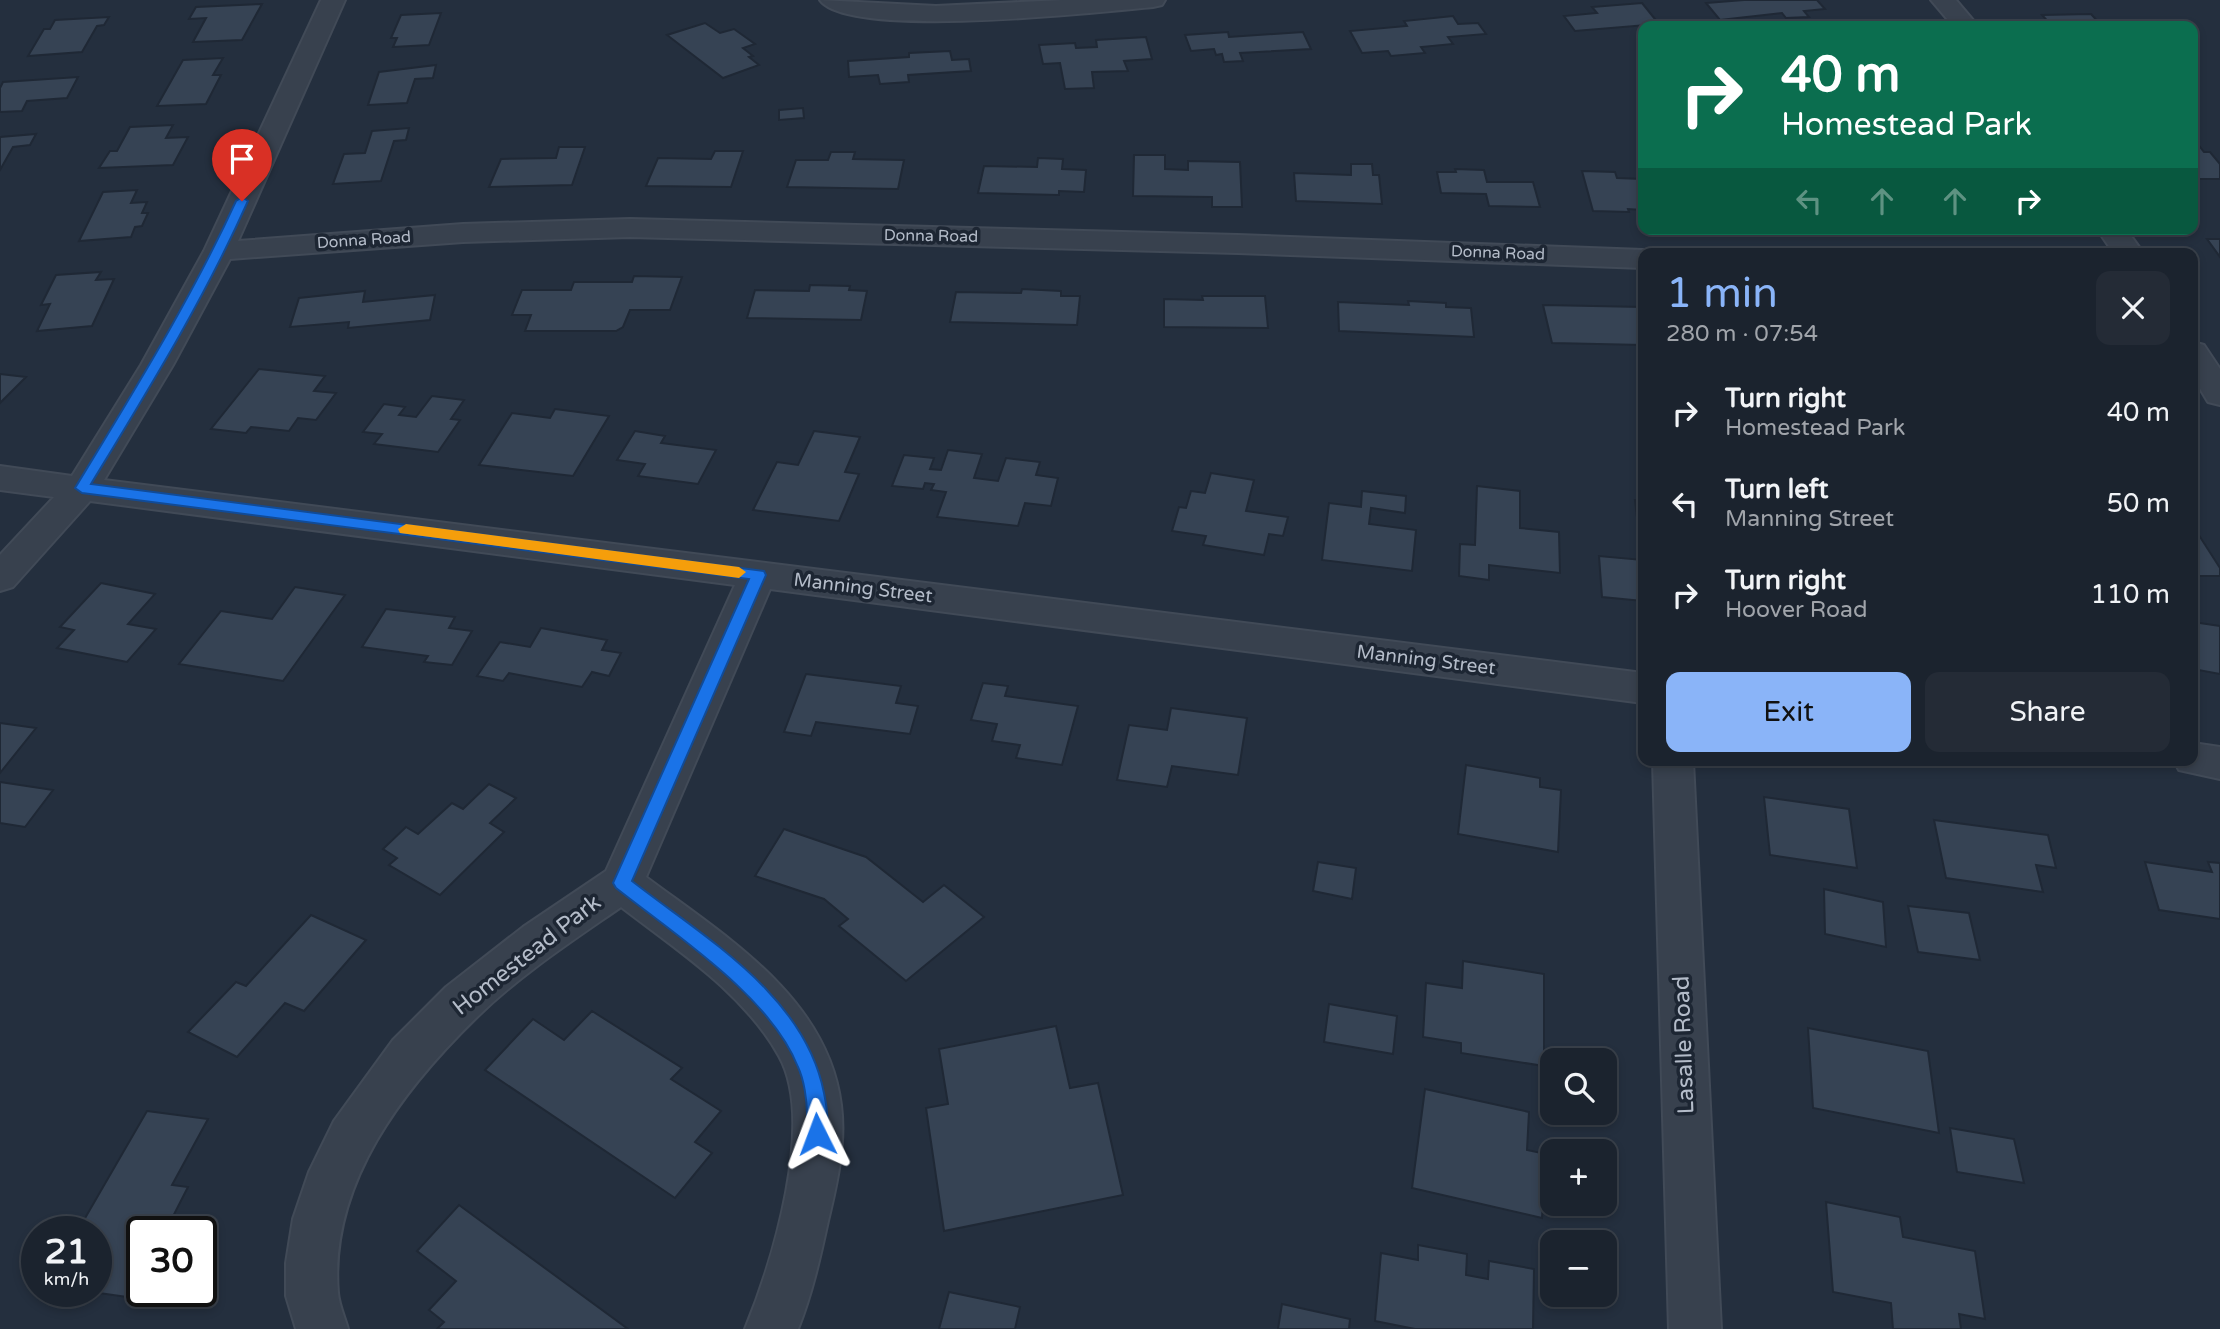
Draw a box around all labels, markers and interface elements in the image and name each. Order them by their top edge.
text: 40 m [1781,46,1900,105]
icon: right [1666,49,1757,140]
text: Homestead Park [1781,106,2032,144]
pin [212,129,272,201]
icon: arrive [223,140,261,178]
icon: left [1790,182,1828,220]
icon: ahead [1863,182,1901,220]
icon: ahead [1936,182,1974,220]
icon: right [2009,182,2047,220]
street label: Donna Road [884,225,978,247]
street label: Donna Road [316,227,412,253]
street label: Donna Road [1451,241,1545,265]
text: 1 min [1666,268,1778,319]
button: close [2096,271,2170,345]
text: 280 m · 07:54 [1666,320,1818,348]
text: Turn right [1725,383,1846,414]
icon: right [1666,394,1704,432]
text: 40 m [2107,397,2170,428]
text: Homestead Park [1725,414,1905,442]
text: Turn left [1725,474,1828,505]
icon: left [1666,485,1704,523]
text: 50 m [2107,488,2170,519]
text: Manning Street [1725,505,1894,533]
text: Turn right [1725,565,1846,596]
street label: Manning Street [792,569,934,607]
icon: right [1666,576,1704,614]
text: 110 m [2090,579,2170,610]
text: Hoover Road [1725,596,1868,624]
street label: Manning Street [1355,641,1497,679]
button: Exit [1666,672,1911,752]
button: Share [1925,672,2170,752]
street label: Homestead Park [447,888,607,1022]
street label: Lasalle Road [1668,975,1700,1115]
map controls [1540,1048,1617,1307]
button: search [1540,1048,1617,1125]
position arrow [780,1097,854,1171]
button: + [1540,1139,1617,1216]
speed limit sign: 30 [126,1216,217,1307]
button: − [1540,1230,1617,1307]
text: 21 [45,1231,88,1273]
text: km/h [44,1268,89,1290]

